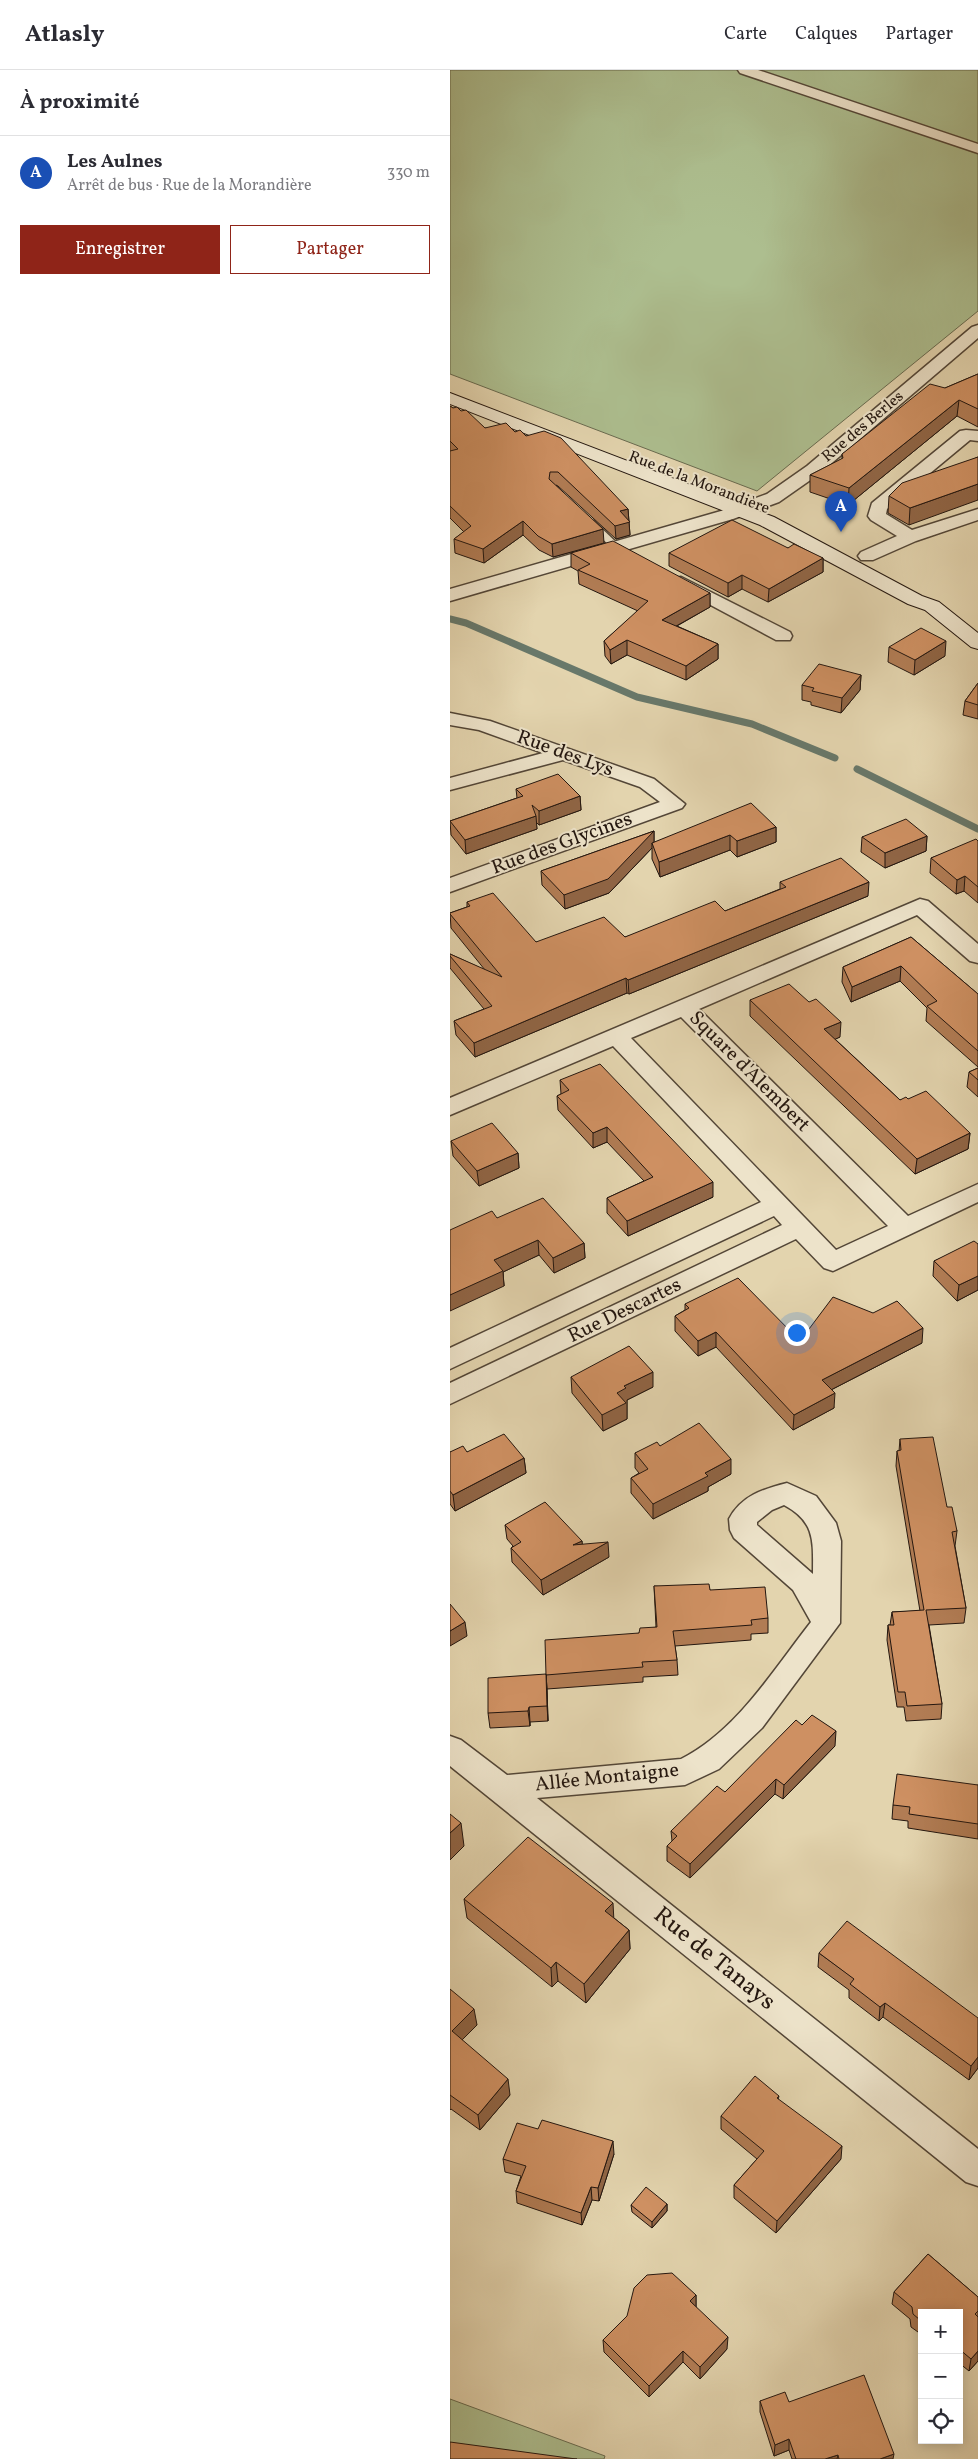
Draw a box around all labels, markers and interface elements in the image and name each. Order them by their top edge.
text: Atlasly [25,18,104,52]
text: Carte [724,22,767,47]
text: Calques [795,22,857,47]
text: Partager [885,22,953,47]
text: À proximité [20,88,139,117]
text: Les Aulnes [67,149,162,175]
text: A [30,162,42,184]
text: 330 m [387,162,430,184]
text: Arrêt de bus · Rue de la Morandière [67,175,312,197]
button: Enregistrer [20,225,220,274]
button: Partager [230,225,430,274]
street label: Rue des Berles [817,386,909,468]
street label: Rue de la Morandière [625,446,773,520]
pin: A [825,491,857,532]
street label: Rue des Lys [513,724,617,784]
street label: Rue des Glycines [488,806,636,882]
street label: Square d'Alembert [682,1005,816,1139]
street label: Rue Descartes [563,1271,687,1351]
your location [784,1320,810,1346]
street label: Allée Montaigne [534,1757,680,1799]
street label: Rue de Tanays [646,1899,782,2019]
map controls [918,2309,963,2444]
button: + [918,2309,963,2354]
button: − [918,2354,963,2399]
button: locate [918,2399,963,2444]

